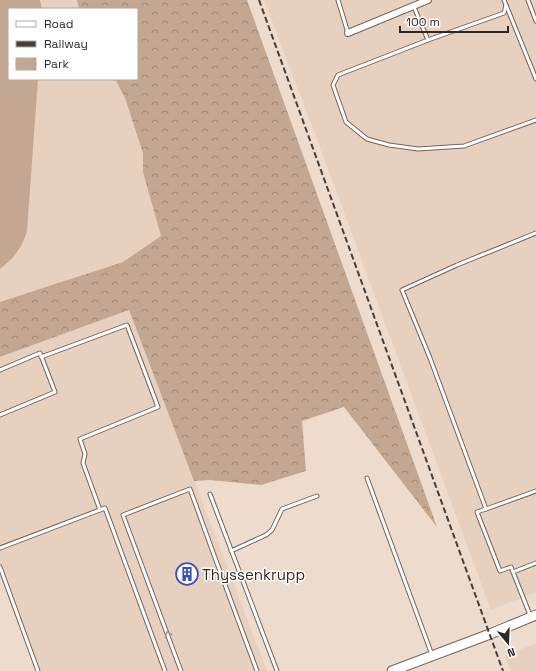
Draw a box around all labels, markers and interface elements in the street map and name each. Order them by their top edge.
legend [8,8,138,80]
scale bar [400,8,508,34]
text: 100 m [406,14,440,30]
text: Road [44,16,73,32]
text: Railway [44,36,88,52]
text: Park [44,56,69,72]
building icon: Thyssenkrupp [174,561,200,587]
place label: Thyssenkrupp [202,565,305,584]
north arrow [488,623,528,663]
one-way arrow [164,631,172,638]
text: N [505,645,517,660]

